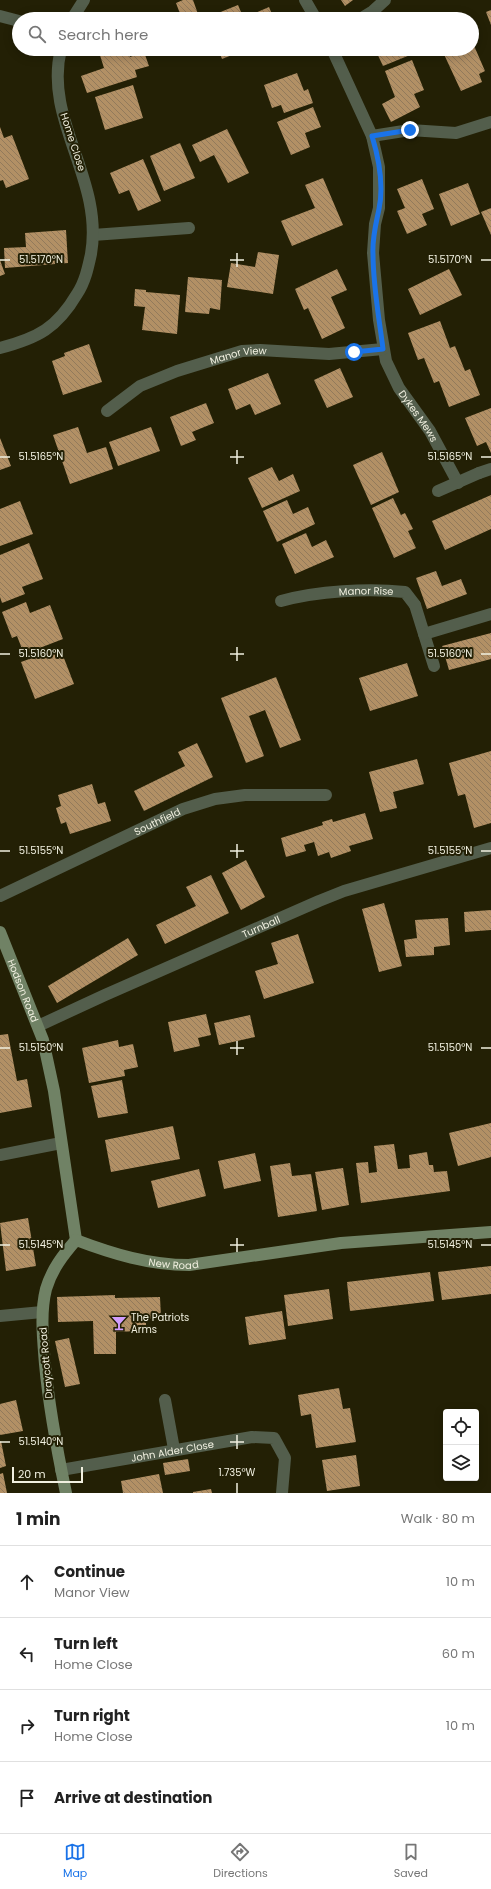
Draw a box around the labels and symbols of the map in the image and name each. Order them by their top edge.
street label: Home Close [57,111,89,173]
route end [401,121,419,139]
text: 51.5170°N [19,252,63,267]
text: 51.5170°N [428,252,472,267]
street label: Manor View [208,342,268,368]
route start [345,343,363,361]
street label: Dykes Mews [395,387,442,444]
text: 51.5165°N [19,449,63,464]
text: 51.5165°N [428,449,472,464]
street label: Manor Rise [338,583,394,599]
text: 51.5160°N [19,646,63,661]
text: 51.5160°N [428,646,472,661]
street label: Southfield [131,804,183,839]
text: 51.5155°N [19,843,63,858]
text: 51.5155°N [428,843,472,858]
street label: Turnball [239,912,282,942]
street label: Hodson Road [4,957,43,1024]
text: 51.5150°N [19,1040,63,1055]
text: 51.5150°N [428,1040,472,1055]
text: 51.5145°N [19,1237,63,1252]
text: 51.5145°N [428,1237,472,1252]
street label: New Road [148,1254,200,1273]
place label: The Patriots Arms [131,1310,189,1337]
bar icon: The Patriots Arms [110,1314,128,1332]
street label: Draycott Road [35,1327,57,1399]
text: 51.5140°N [19,1434,63,1449]
street label: John Alder Close [130,1436,215,1465]
scale bar [12,1465,83,1484]
text: 1.735°W [219,1465,256,1480]

